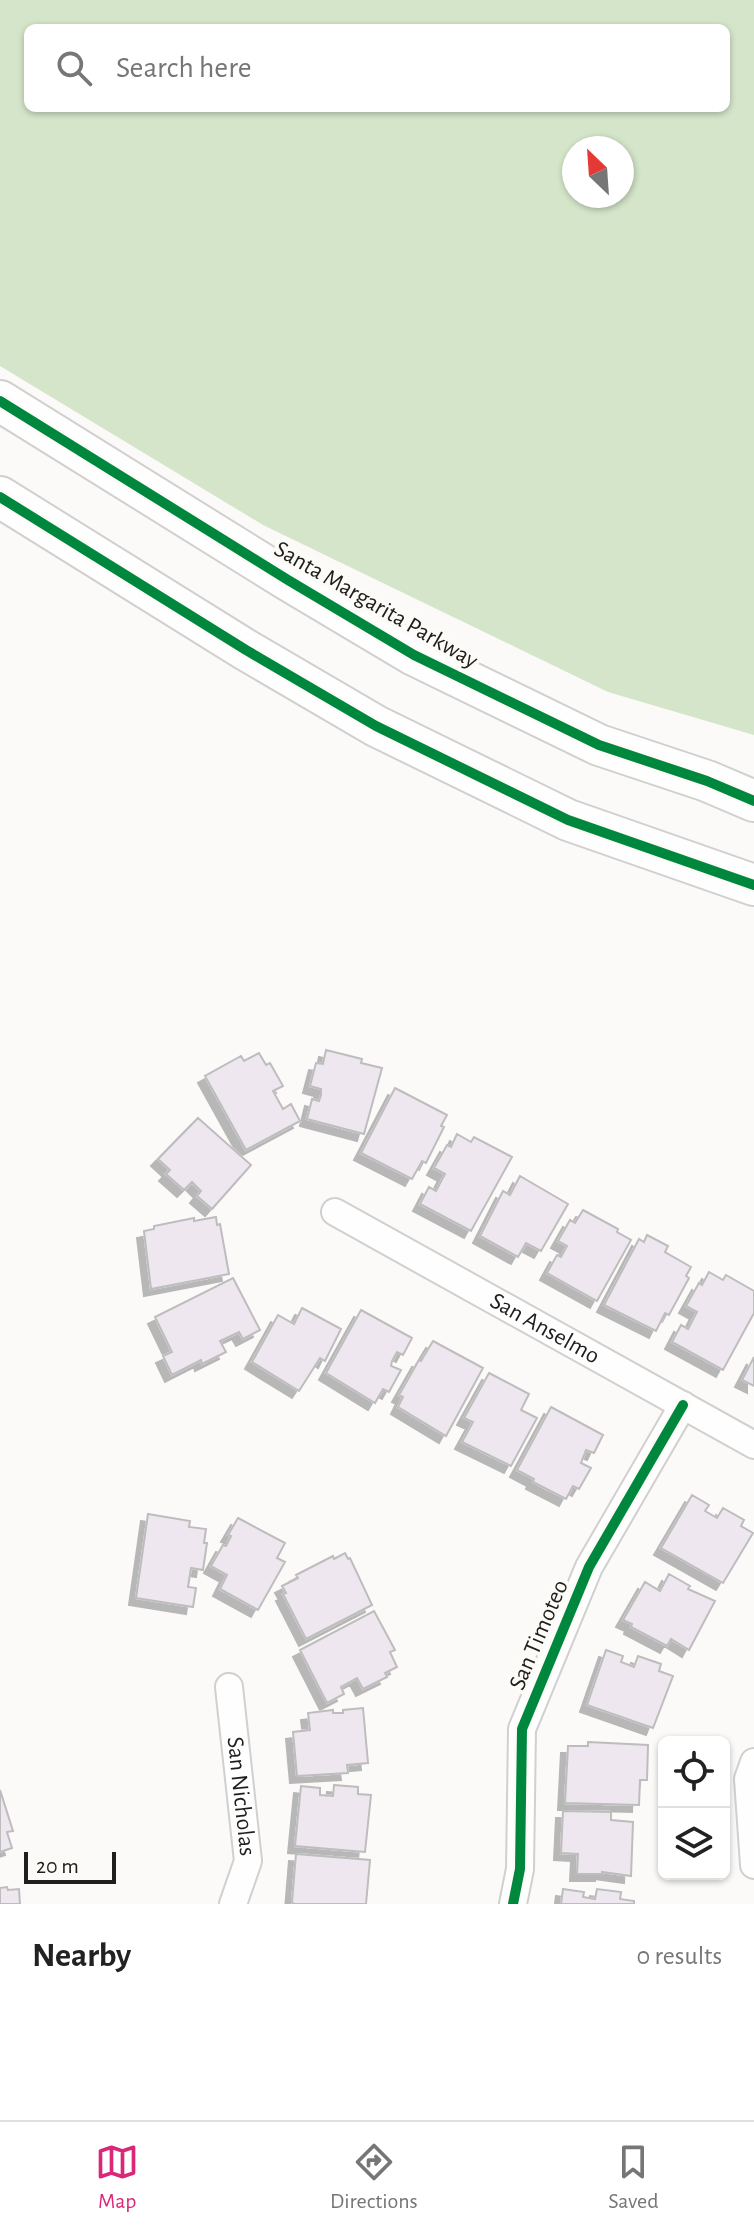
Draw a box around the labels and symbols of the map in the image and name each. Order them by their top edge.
north arrow [562,136,634,208]
street label: Santa Margarita Parkway [270,537,482,673]
street label: San Anselmo [486,1289,603,1369]
street label: San Timoteo [505,1577,573,1693]
street label: San Nicholas [223,1736,259,1857]
scale bar [24,1848,116,1884]

